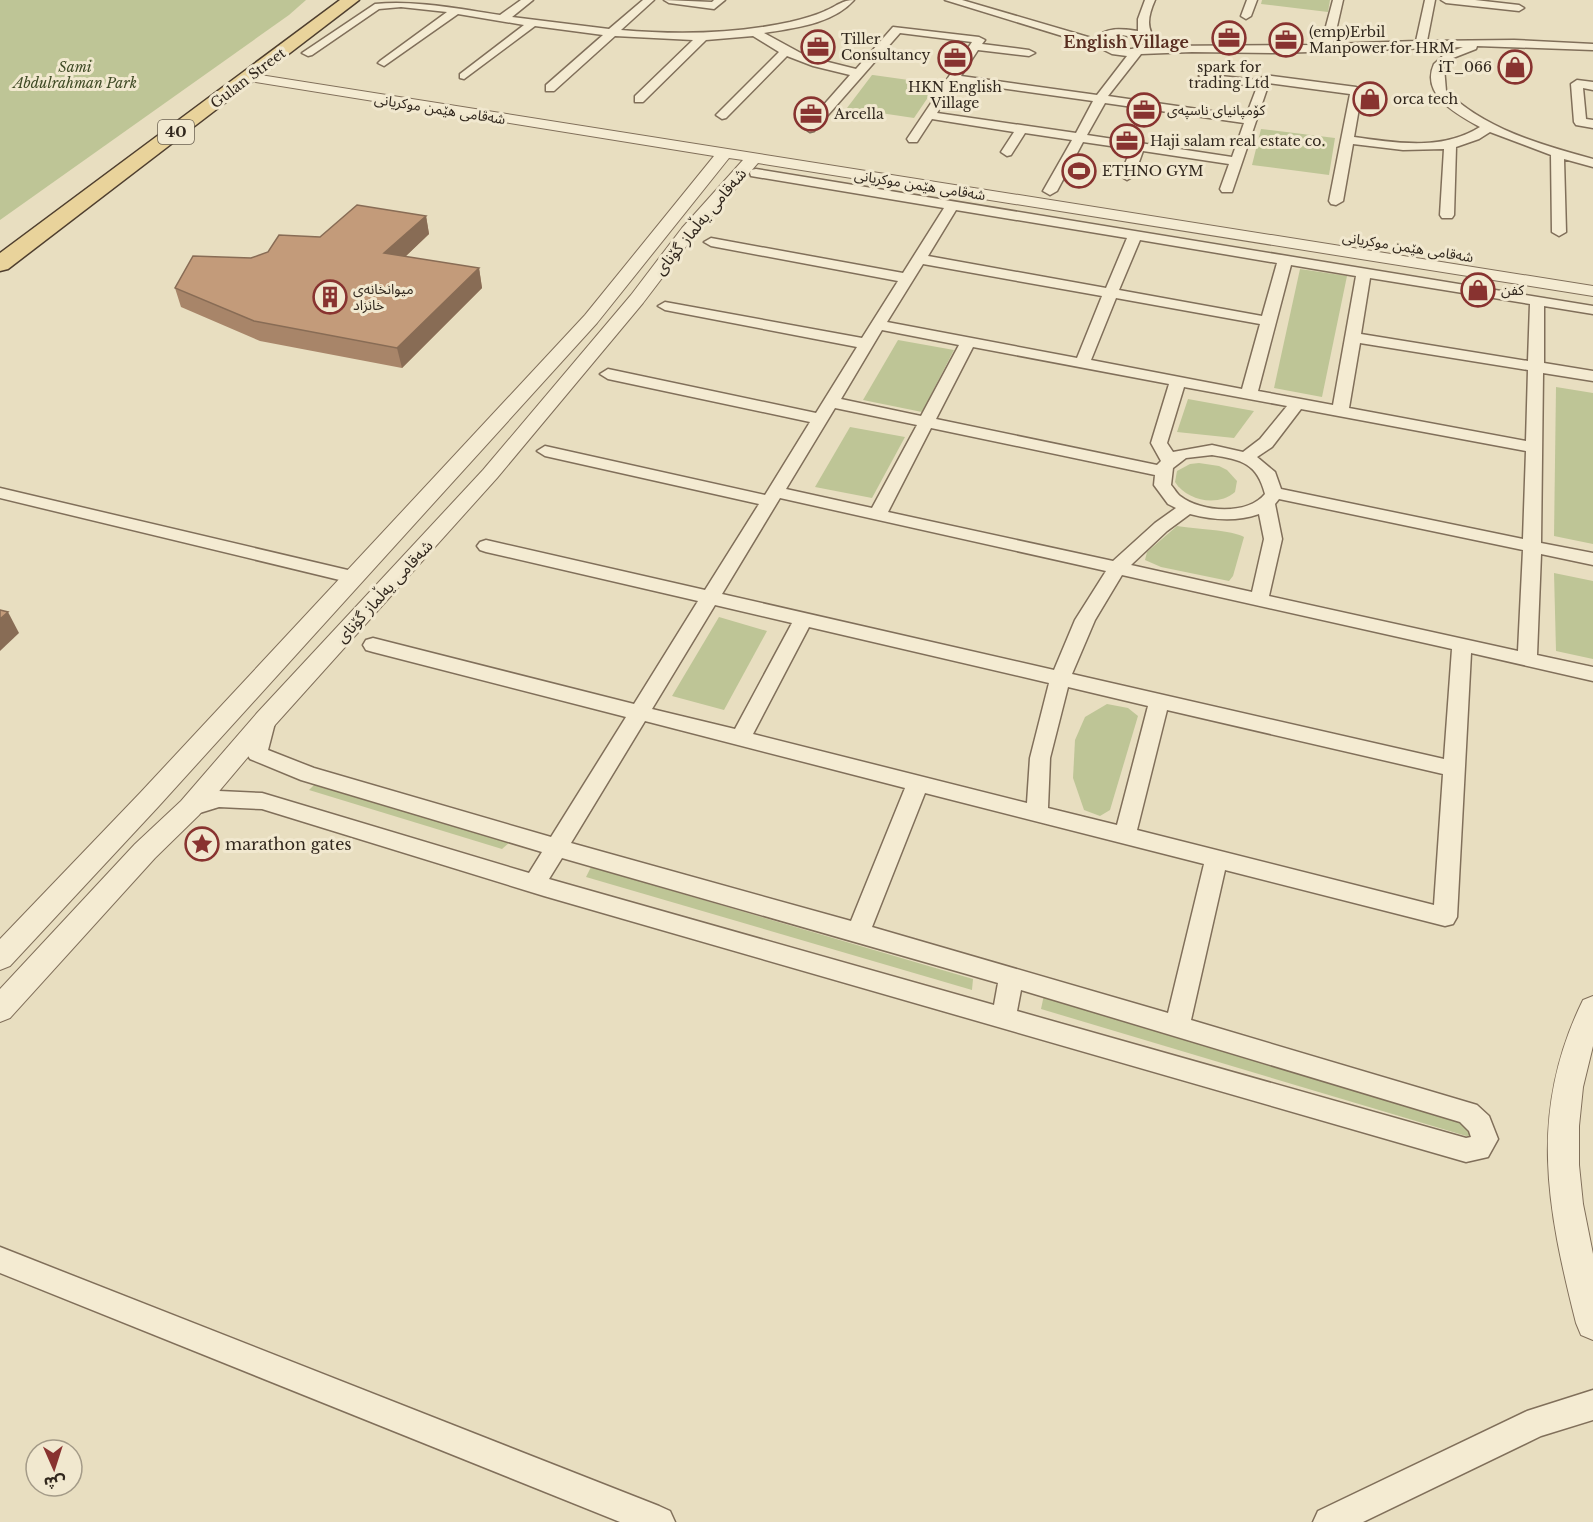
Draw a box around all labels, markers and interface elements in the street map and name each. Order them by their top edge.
office icon: spark for trading Ltd [1211,20,1247,56]
office icon: (emp)Erbil Manpower for HRM [1268,22,1304,58]
place label: (emp)Erbil Manpower for HRM [1309,23,1454,57]
office icon: Tiller Consultancy [800,29,836,65]
place label: Tiller Consultancy [841,30,931,64]
district label: English Village [1063,32,1189,52]
office icon: HKN English Village [937,40,973,76]
street label: Gulan Street [207,43,290,112]
shop icon: iT_066 [1497,49,1533,85]
park label: Sami Abdulrahman Park [11,58,137,92]
place label: spark for trading Ltd [1189,58,1270,92]
place label: iT_066 [1438,58,1492,76]
place label: HKN English Village [908,78,1002,112]
shop icon: orca tech [1352,81,1388,117]
street label: شەقامی هێمن موکریانی [373,90,507,128]
place label: orca tech [1393,90,1459,108]
office icon: کۆمپانیای ناسپەی [1126,92,1162,128]
office icon: Arcella [793,96,829,132]
place label: کۆمپانیای ناسپەی [1167,101,1265,120]
place label: Arcella [833,105,884,123]
road number: 40 [158,120,194,144]
office icon: Haji salam real estate co. [1109,123,1145,159]
place label: Haji salam real estate co. [1150,132,1325,150]
sports icon: ETHNO GYM [1061,153,1097,189]
place label: ETHNO GYM [1102,162,1204,180]
street label: شەقامی یەڵماز گۆنای [648,163,750,278]
street label: شەقامی هێمن موکریانی [853,166,987,204]
street label: شەقامی هێمن موکریانی [1341,228,1475,266]
shop icon: كفن [1460,272,1496,308]
building icon: میوانخانەی خانزاد [312,279,348,315]
place label: میوانخانەی خانزاد [353,280,413,314]
place label: كفن [1501,281,1524,299]
street label: شەقامی یەڵماز گۆنای [330,534,437,647]
place icon: marathon gates [184,826,220,862]
place label: marathon gates [225,834,352,854]
north arrow [24,1438,84,1498]
text: ش [43,1472,66,1494]

